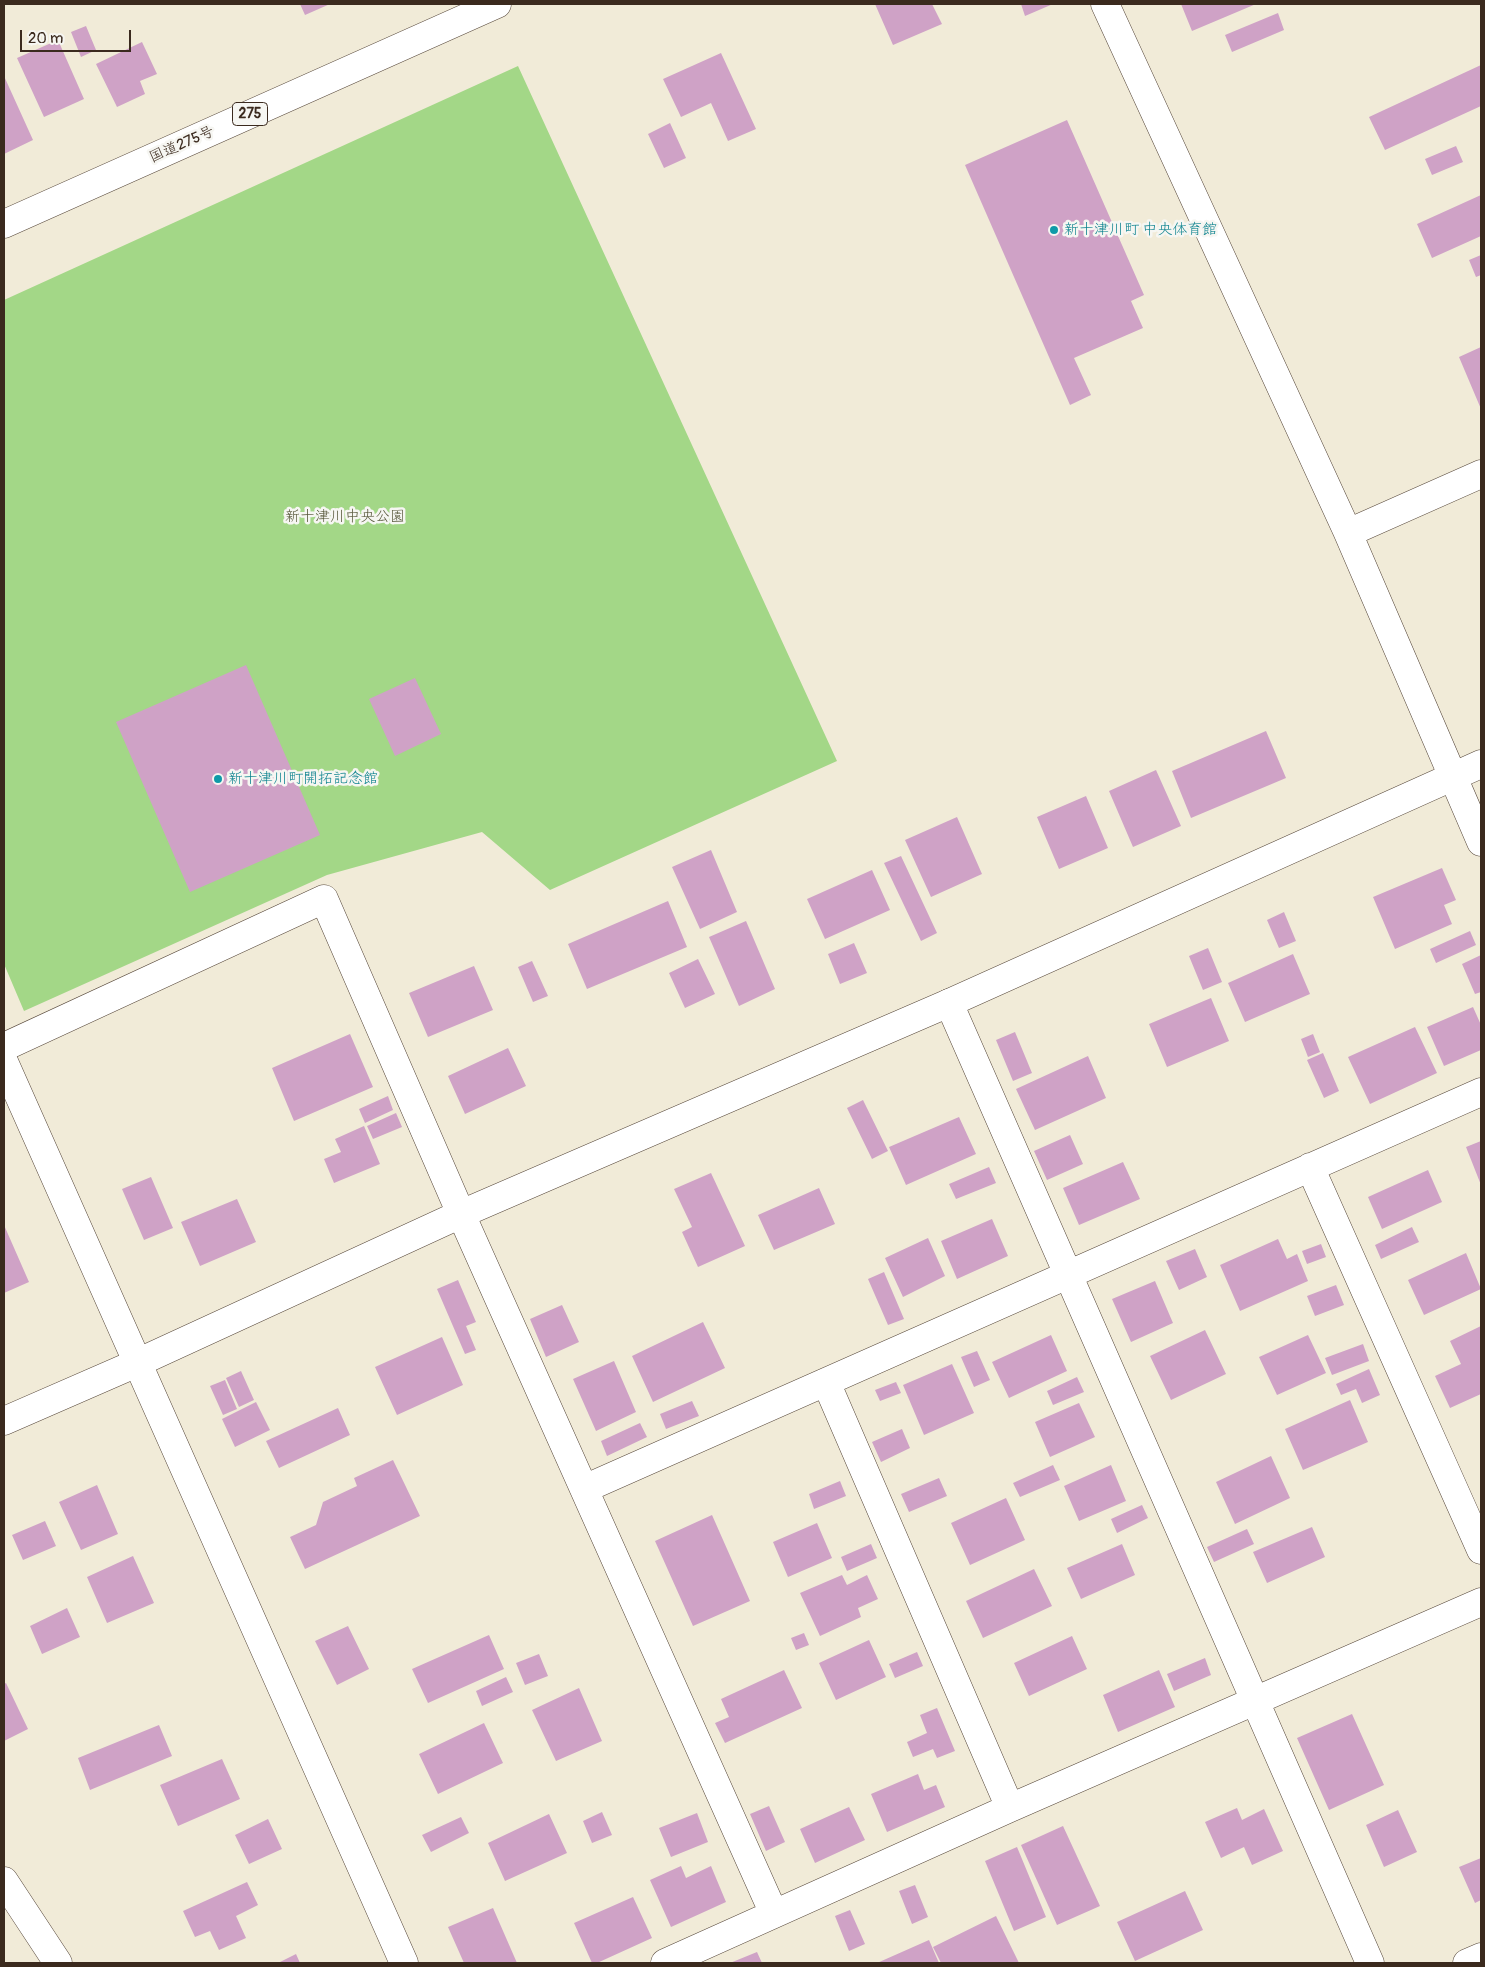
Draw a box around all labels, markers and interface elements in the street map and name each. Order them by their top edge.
scale bar [22,20,134,52]
text: 20 m [28,29,63,48]
road number: 275 [232,102,268,126]
street label: 国道275号 [147,123,217,167]
place label: 新十津川町 中央体育館 [1064,221,1217,239]
marker: 新十津川町 中央体育館 [1048,224,1060,236]
park label: 新十津川中央公園 [285,508,405,526]
place label: 新十津川町開拓記念館 [228,770,378,788]
marker: 新十津川町開拓記念館 [212,773,224,785]

